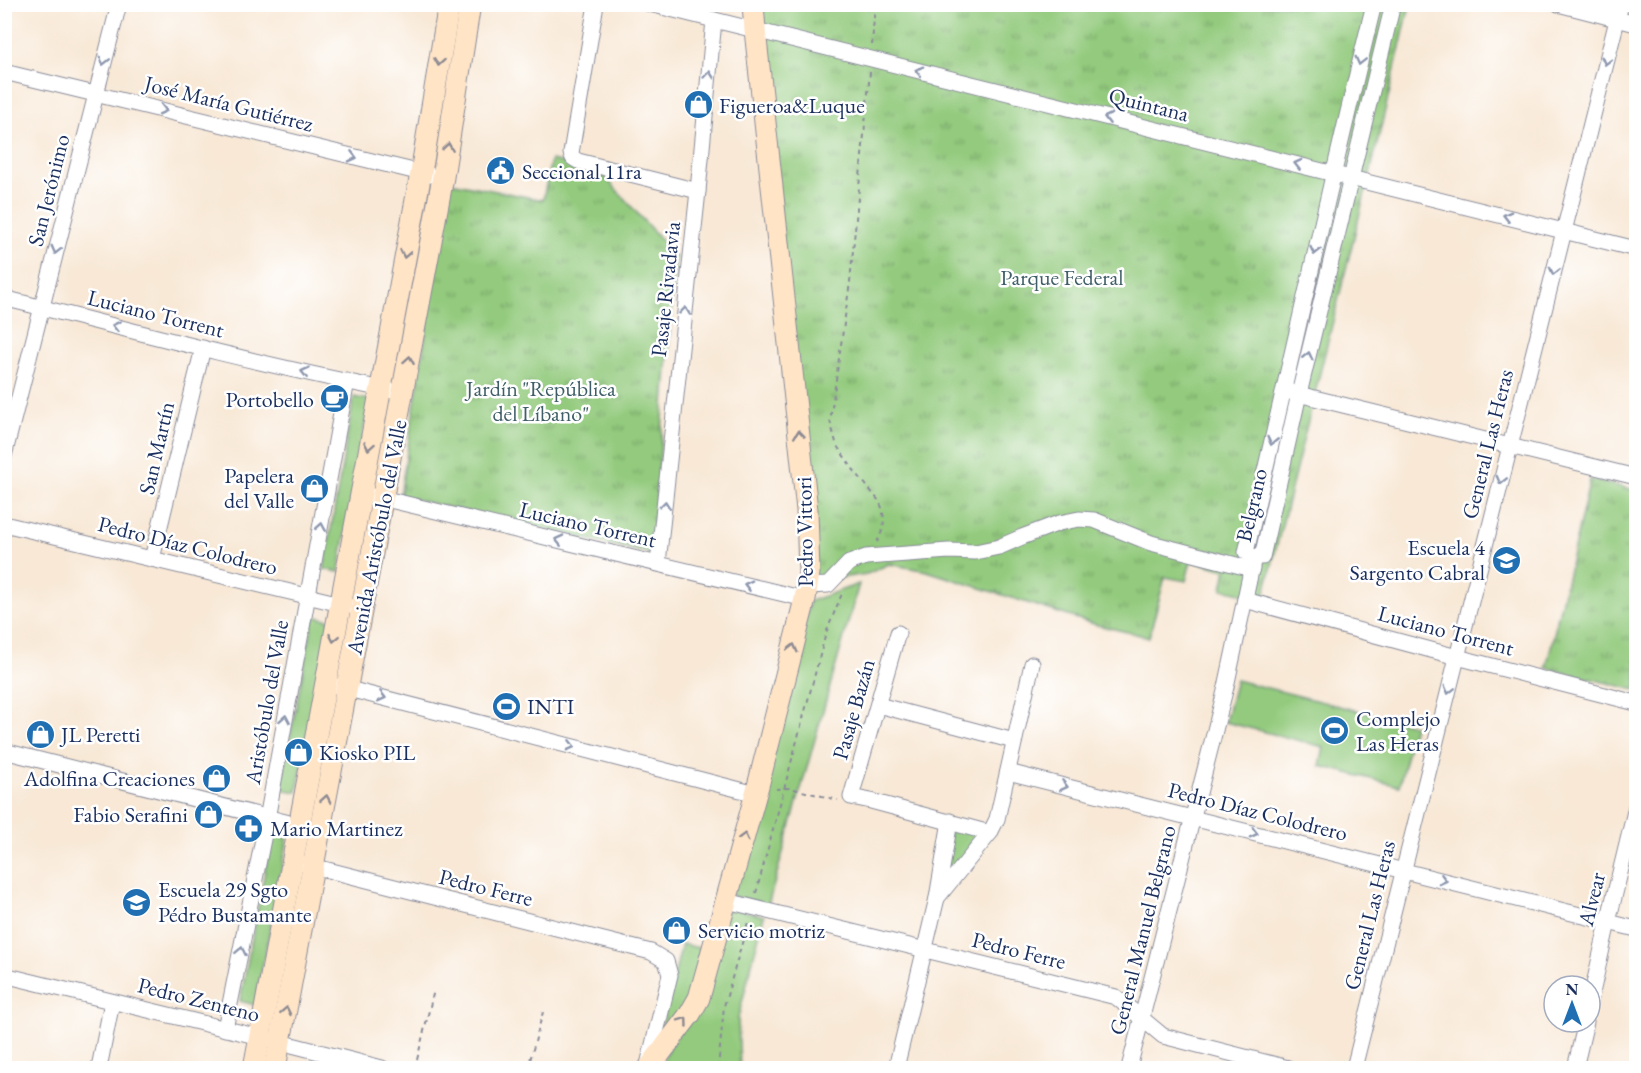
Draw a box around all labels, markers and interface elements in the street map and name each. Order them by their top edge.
one-way arrow [99,56,112,66]
one-way arrow [1354,56,1367,66]
one-way arrow [1601,56,1614,66]
one-way arrow [433,57,446,67]
one-way arrow [914,65,924,78]
street label: José María Gutiérrez [140,68,317,139]
one-way arrow [702,71,715,80]
street label: Quintana [1106,81,1192,128]
shop icon: Figueroa&Luque [682,89,714,121]
place label: Figueroa&Luque [719,91,865,120]
one-way arrow [158,103,168,116]
one-way arrow [1103,112,1113,125]
street label: San Jerónimo [21,131,76,249]
one-way arrow [441,142,453,152]
one-way arrow [348,149,358,162]
public building icon: Seccional 11ra [485,155,517,187]
place label: Seccional 11ra [522,157,642,186]
one-way arrow [1293,159,1303,172]
one-way arrow [1502,211,1512,224]
street label: Pasaje Rivadavia [644,220,687,358]
one-way arrow [51,244,63,255]
one-way arrow [1309,246,1322,256]
one-way arrow [399,249,412,259]
park label: Parque Federal [1000,263,1124,292]
one-way arrow [1548,266,1561,276]
street label: Luciano Torrent [85,283,227,344]
one-way arrow [678,307,691,316]
one-way arrow [111,320,121,333]
one-way arrow [1301,352,1314,362]
one-way arrow [403,355,415,364]
one-way arrow [300,366,310,379]
street label: General Las Heras [1455,366,1520,522]
park label: Jardín "República del Líbano" [464,374,616,428]
cafe icon: Portobello [319,383,351,415]
place label: Portobello [226,385,314,414]
street label: San Martín [132,398,181,497]
street label: Avenida Aristóbulo del Valle [339,417,414,658]
one-way arrow [793,430,806,439]
one-way arrow [1267,436,1280,446]
one-way arrow [364,441,376,451]
place label: Papelera del Valle [224,461,294,515]
street label: Belgrano [1229,465,1274,545]
shop icon: Papelera del Valle [299,472,331,504]
one-way arrow [1496,475,1509,485]
street label: Pedro Vittori [789,477,820,587]
street label: Luciano Torrent [517,495,659,554]
one-way arrow [658,500,671,510]
street label: Pedro Díaz Colodrero [95,509,281,582]
one-way arrow [314,522,326,532]
place label: Escuela 4 Sargento Cabral [1350,533,1485,587]
one-way arrow [554,534,564,547]
school or university icon: Escuela 4 Sargento Cabral [1490,544,1522,576]
one-way arrow [744,580,754,593]
street label: Luciano Torrent [1375,598,1517,663]
street label: Aristóbulo del Valle [238,617,295,787]
one-way arrow [328,632,341,642]
one-way arrow [785,643,798,653]
street label: Pasaje Bazán [825,655,882,763]
one-way arrow [1443,685,1456,695]
one-way arrow [377,690,387,703]
sports icon: INTI [490,690,522,722]
place label: INTI [527,692,575,721]
place label: Complejo Las Heras [1356,704,1441,758]
one-way arrow [279,714,291,723]
sports icon: Complejo Las Heras [1319,715,1351,747]
shop icon: JL Peretti [24,718,56,750]
place label: JL Peretti [59,720,141,749]
shop icon: Kiosko PIL [282,736,314,768]
place label: Kiosko PIL [319,738,416,767]
one-way arrow [565,739,576,751]
shop icon: Adolfina Creaciones [200,762,232,794]
place label: Adolfina Creaciones [23,764,195,793]
street label: Pedro Díaz Colodrero [1165,775,1351,848]
one-way arrow [1059,778,1069,791]
one-way arrow [320,794,332,804]
shop icon: Fabio Serafini [193,798,225,830]
place label: Fabio Serafini [73,800,188,829]
pharmacy icon: Mario Martinez [233,812,265,844]
place label: Mario Martinez [270,814,403,843]
street label: General Manuel Belgrano [1102,822,1183,1038]
one-way arrow [1248,826,1258,838]
one-way arrow [737,832,749,843]
street label: General Las Heras [1337,837,1402,993]
street label: Pedro Ferre [436,862,536,913]
street label: Alvear [1571,869,1612,930]
one-way arrow [1438,873,1448,886]
place label: Escuela 29 Sgto Pédro Bustamante [158,875,312,929]
school or university icon: Escuela 29 Sgto Pédro Bustamante [121,886,153,918]
shop icon: Servicio motriz [661,914,693,946]
place label: Servicio motriz [698,916,825,945]
street label: Pedro Ferre [969,925,1069,976]
one-way arrow [234,947,247,957]
street label: Pedro Zenteno [135,970,263,1029]
north arrow [1542,974,1602,1034]
text: N [1566,979,1579,1000]
one-way arrow [279,1006,292,1016]
one-way arrow [677,1017,688,1028]

